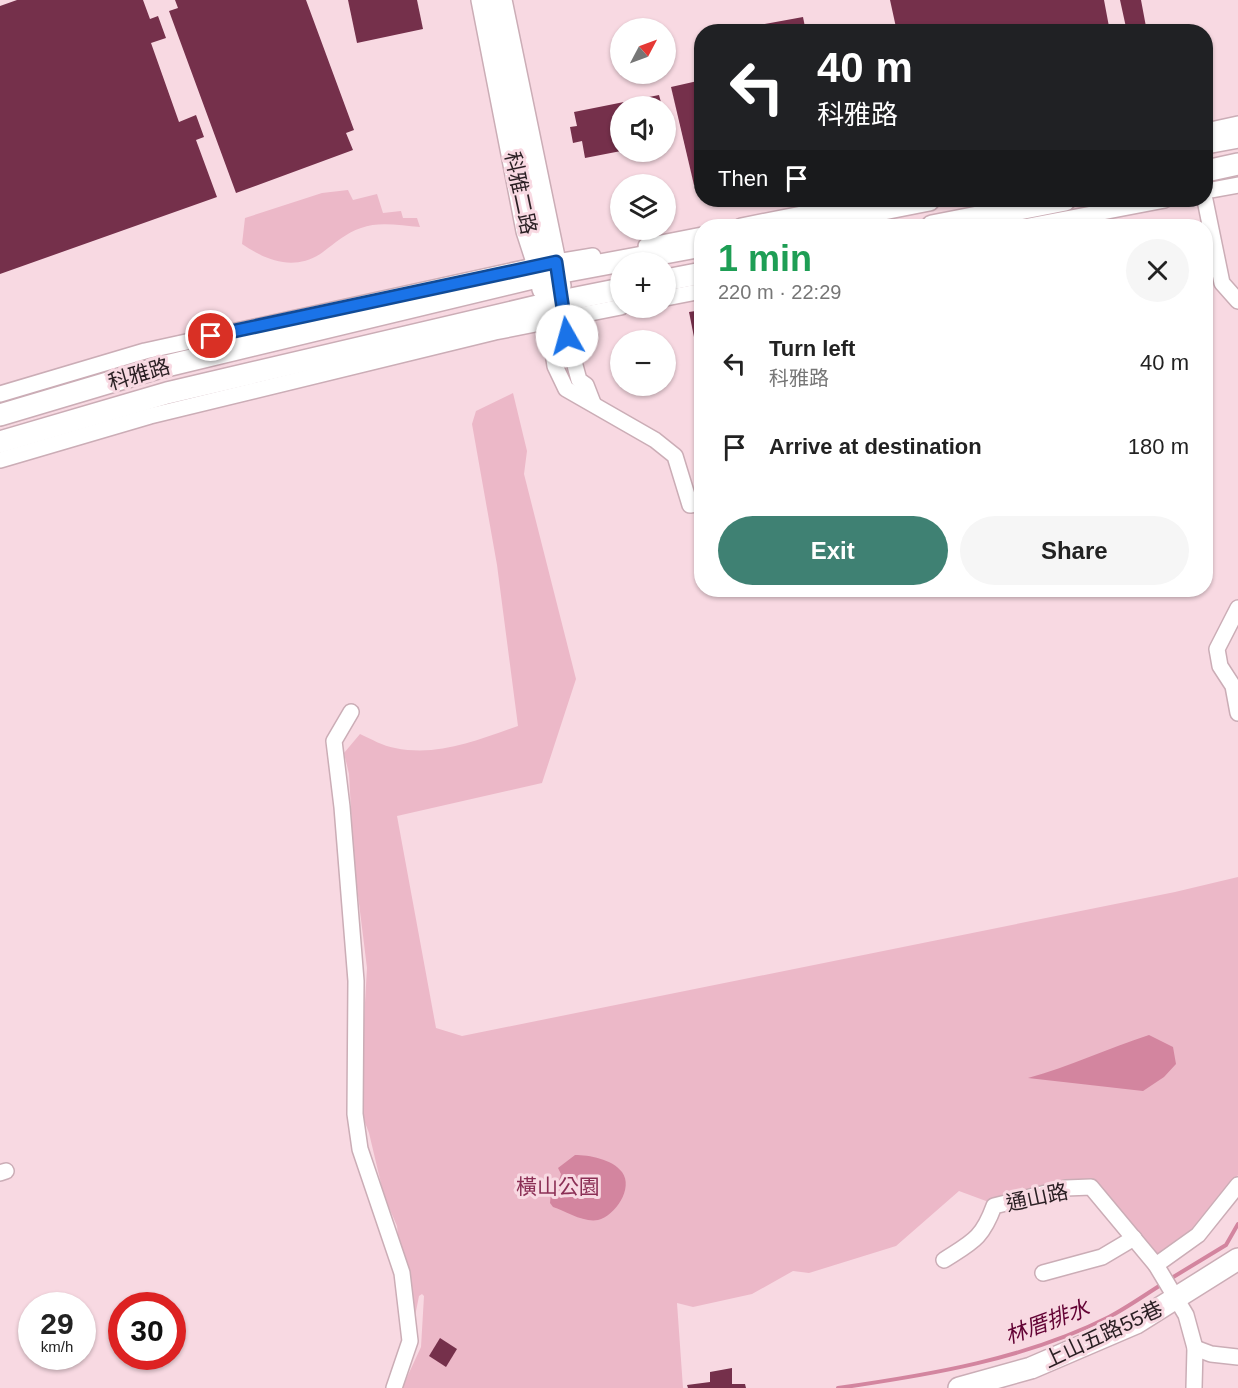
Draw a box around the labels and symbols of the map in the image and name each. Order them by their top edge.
north arrow [610,18,676,84]
street label: 科雅二路 [501,150,541,236]
position arrow [535,304,599,368]
pin [185,310,236,361]
street label: 科雅路 [106,354,172,394]
park label: 橫山公園 [516,1175,600,1198]
street label: 通山路 [1004,1179,1070,1215]
speed limit sign: 30 [108,1292,186,1370]
water label: 林厝排水 [1001,1295,1094,1349]
street label: 上山五路55巷 [1040,1296,1166,1372]

